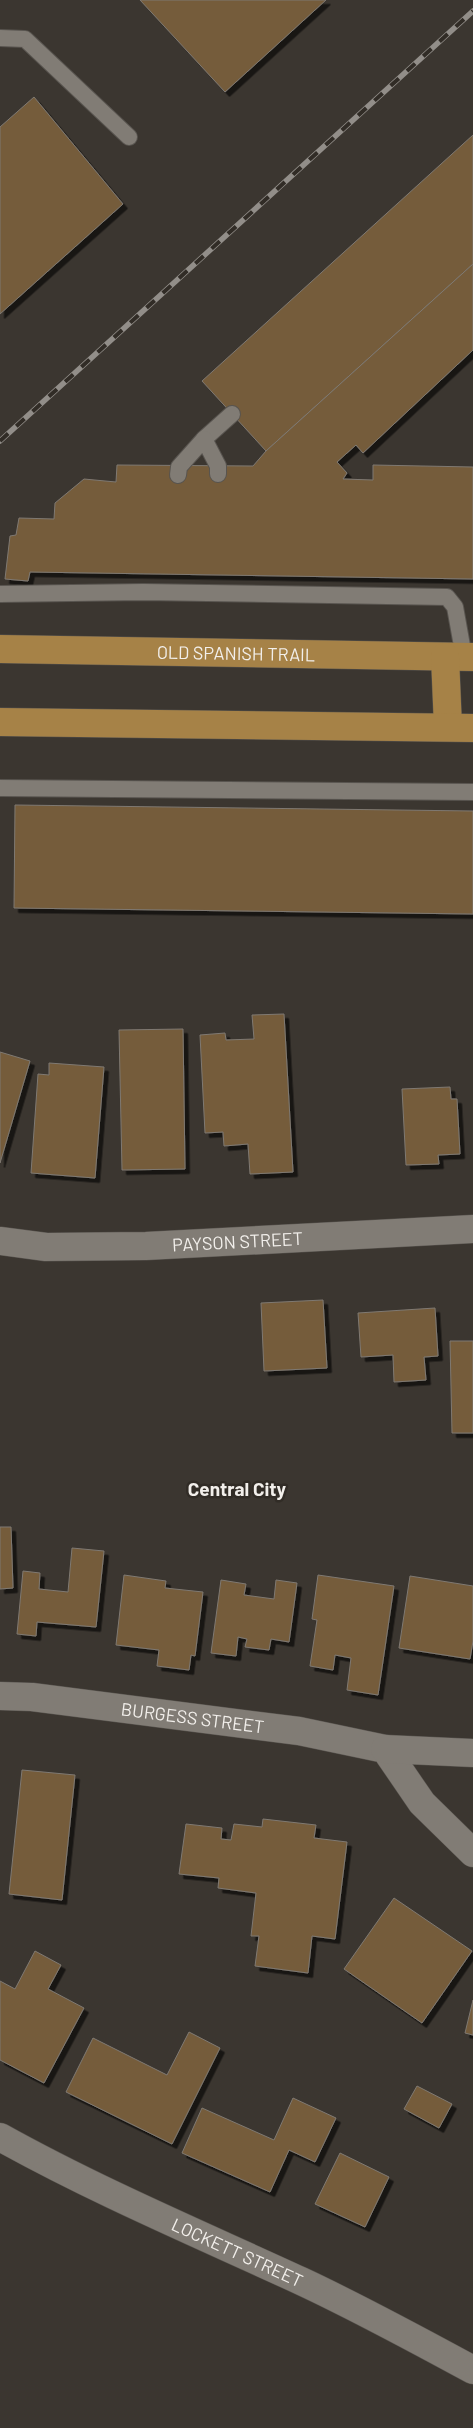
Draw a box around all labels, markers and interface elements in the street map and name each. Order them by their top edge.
street label: OLD SPANISH TRAIL [157,641,315,665]
street label: PAYSON STREET [172,1227,303,1256]
district label: Central City [188,1477,287,1500]
street label: BURGESS STREET [120,1697,266,1737]
street label: LOCKETT STREET [168,2213,307,2291]

